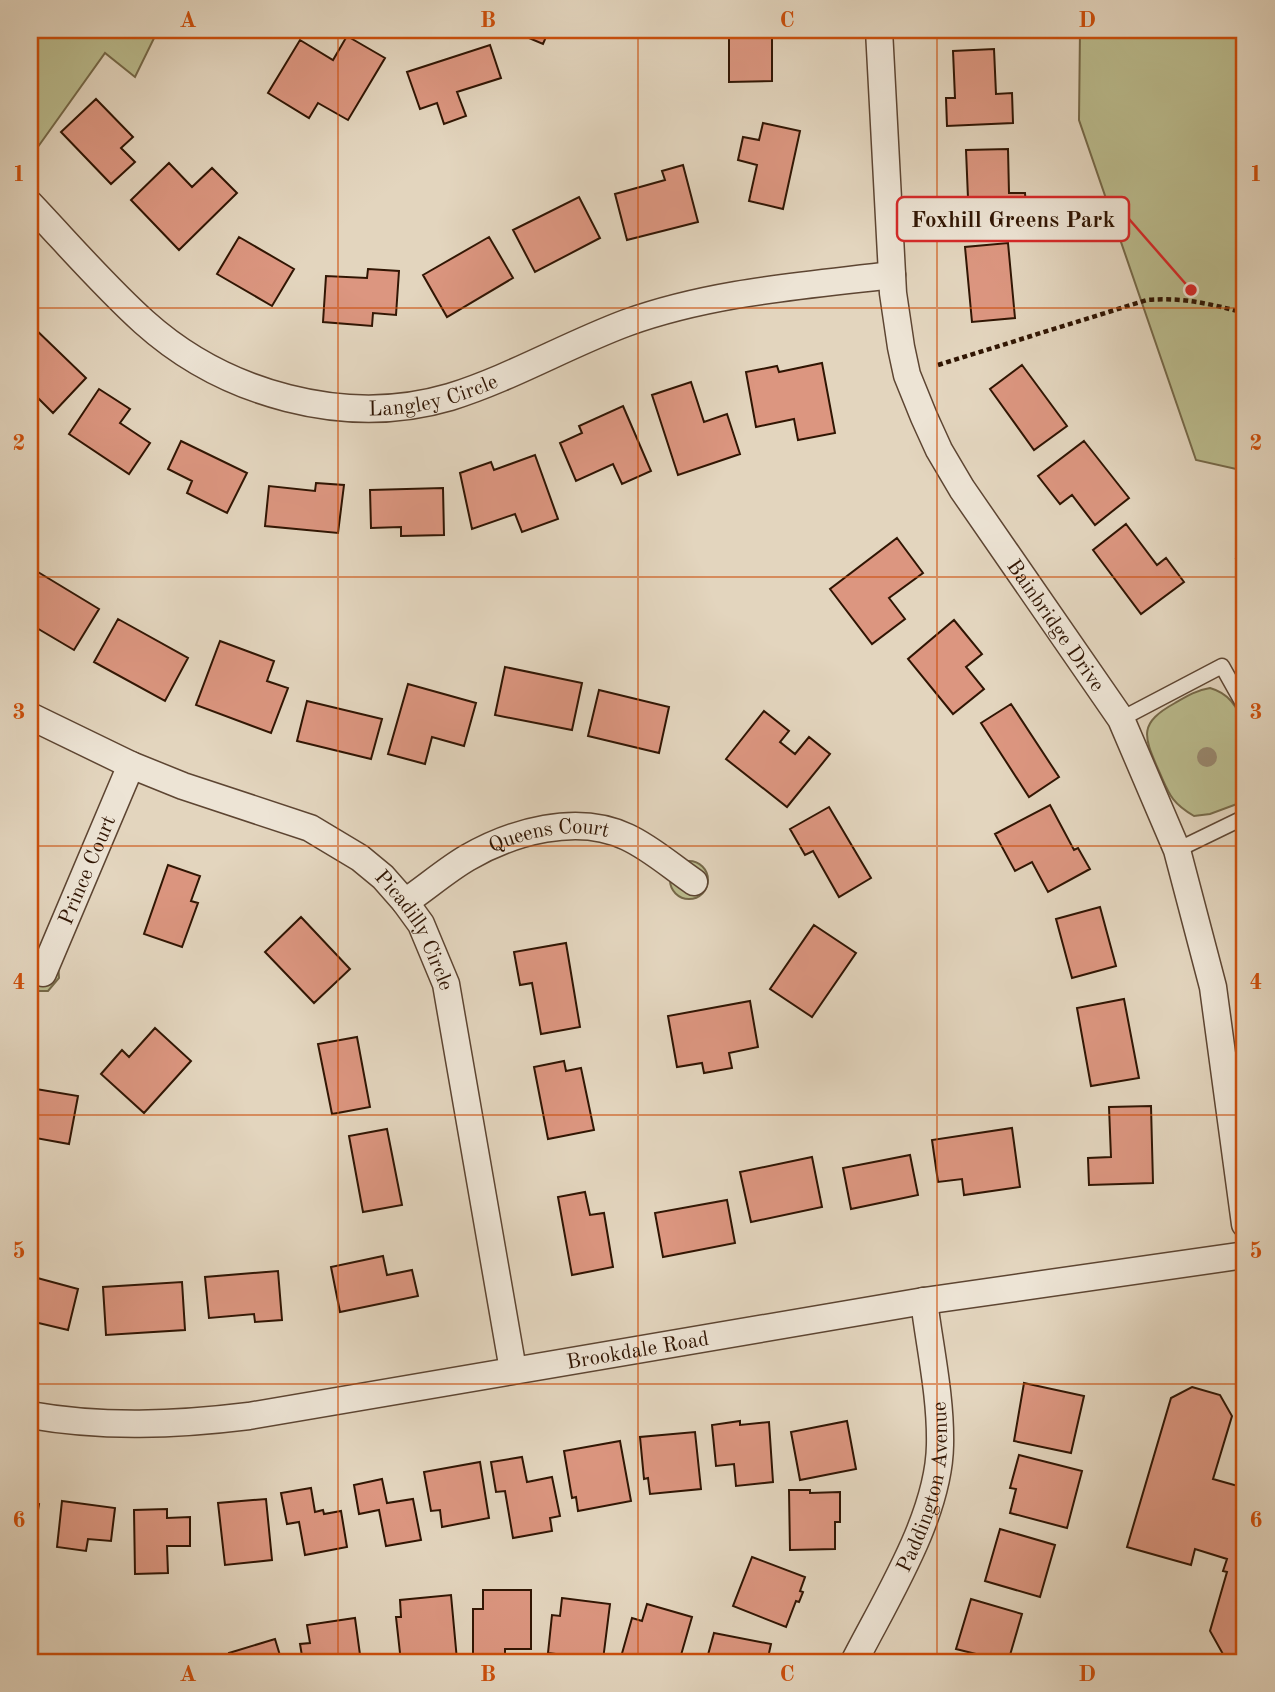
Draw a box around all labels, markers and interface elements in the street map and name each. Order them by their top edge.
text: A [179,9,197,32]
text: B [480,9,496,32]
text: C [779,9,795,32]
text: D [1078,9,1096,32]
text: 1 [12,163,26,186]
text: 1 [1249,163,1263,186]
callout: Foxhill Greens Park [897,197,1129,241]
text: Foxhill Greens Park [911,209,1115,232]
street label: Langley Circle [368,372,501,421]
text: 2 [12,432,26,455]
text: 2 [1249,432,1263,455]
street label: Bainbridge Drive [1002,556,1108,696]
text: 3 [12,701,26,724]
text: 3 [1249,701,1263,724]
street label: Prince Court [56,813,120,928]
street label: Queens Court [486,817,612,857]
street label: Picadilly Circle [370,867,456,992]
text: 4 [12,971,26,994]
text: 4 [1249,971,1263,994]
text: 5 [12,1240,26,1263]
text: 5 [1249,1240,1263,1263]
street label: Brookdale Road [565,1329,711,1374]
street label: Paddington Avenue [894,1401,952,1576]
text: 6 [12,1509,26,1532]
text: 6 [1249,1509,1263,1532]
text: A [179,1663,197,1686]
text: B [480,1663,496,1686]
text: C [779,1663,795,1686]
text: D [1078,1663,1096,1686]

